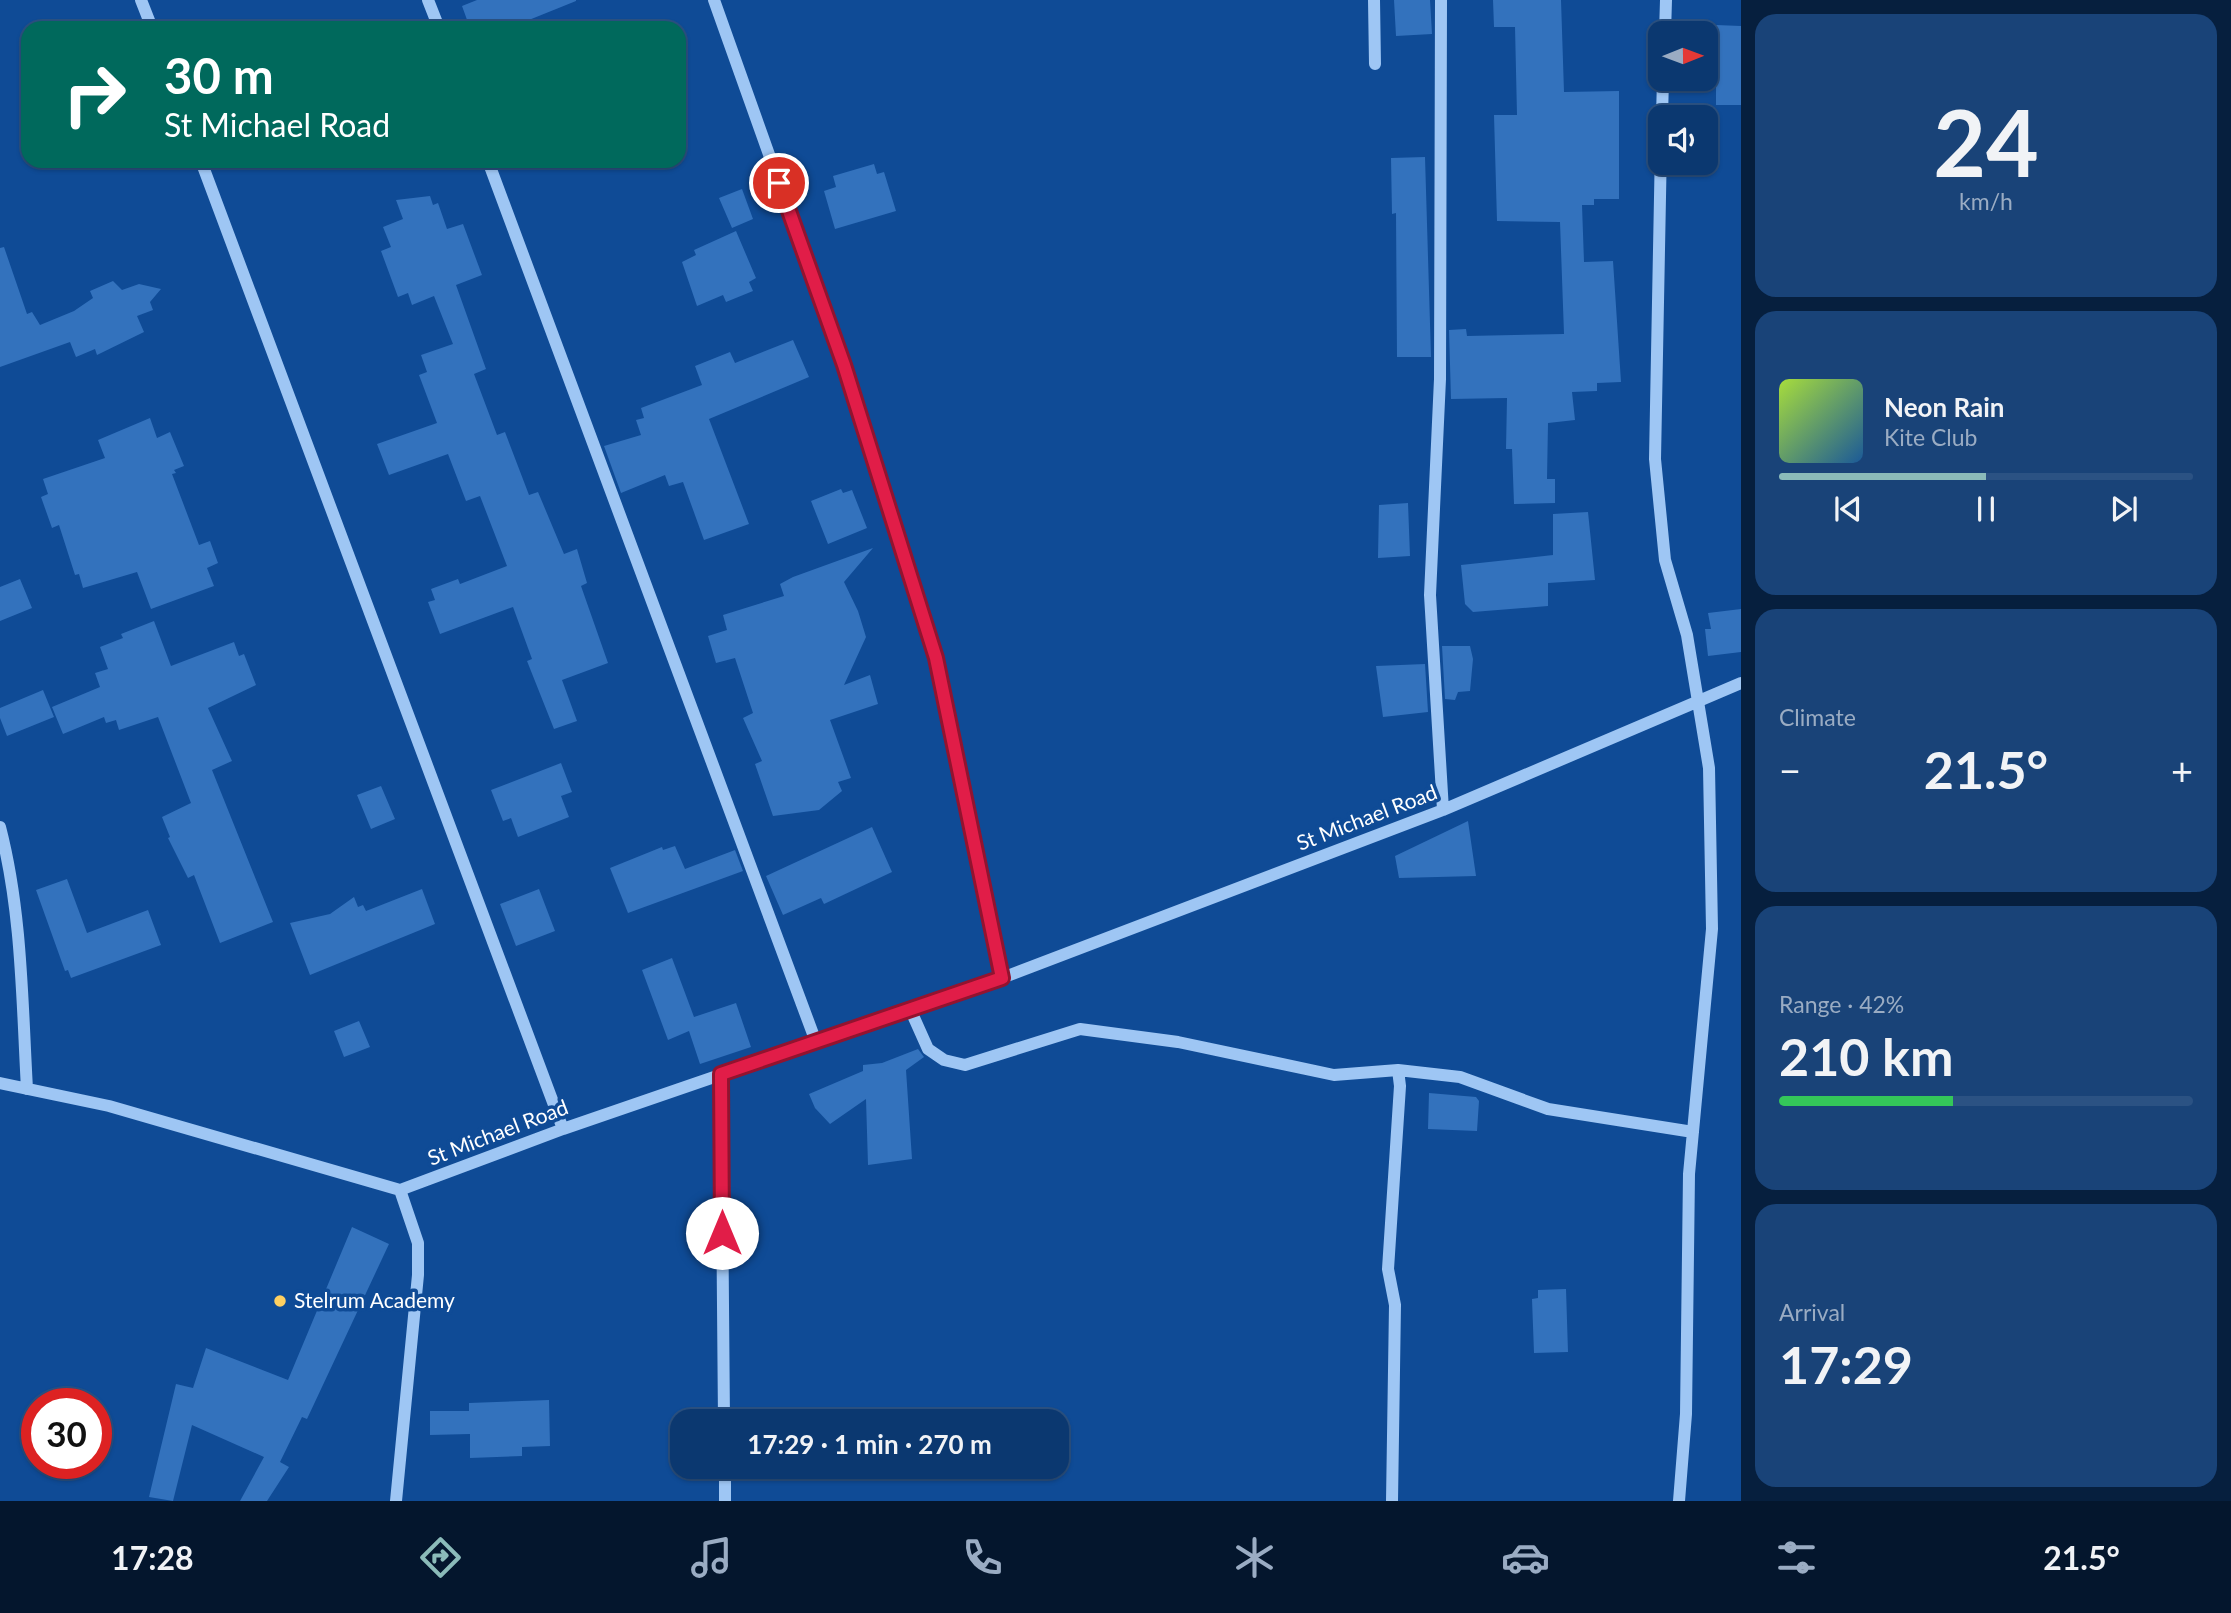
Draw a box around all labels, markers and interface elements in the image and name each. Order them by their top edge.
north arrow [1648,21,1718,91]
map controls [1648,21,1718,175]
text: 30 m [164,46,274,104]
icon: right [49,49,140,140]
text: 24 [1933,87,2039,196]
text: St Michael Road [164,105,390,144]
button: sound [1648,105,1718,175]
pin [749,153,809,213]
icon: arrive [760,164,798,202]
text: km/h [1959,187,2013,215]
text: Neon Rain [1884,391,2004,423]
text: Kite Club [1884,423,1977,451]
icon: previous [1829,490,1867,528]
icon: pause [1967,490,2005,528]
icon: next [2105,490,2143,528]
text: Climate [1779,703,1856,731]
text: 21.5° [1924,738,2048,800]
text: − [1779,747,1801,793]
text: + [2171,747,2193,793]
street label: St Michael Road [1293,778,1440,855]
text: Range · 42% [1779,990,1904,1018]
text: 210 km [1779,1025,1953,1087]
street label: St Michael Road [424,1093,571,1170]
position arrow [685,1196,759,1270]
place label: Stelrum Academy [294,1287,455,1312]
marker: Stelrum Academy [272,1293,288,1309]
text: Arrival [1779,1298,1845,1326]
text: 17:29 [1779,1333,1913,1395]
speed limit sign: 30 [21,1388,112,1479]
text: 17:29 · 1 min · 270 m [747,1428,992,1460]
icon: directions [416,1533,465,1582]
icon: music [687,1533,736,1582]
icon: phone [958,1533,1007,1582]
icon: climate [1230,1533,1279,1582]
icon: car [1501,1533,1550,1582]
icon: filters [1772,1533,1821,1582]
text: 17:28 [111,1538,194,1577]
text: 21.5° [2043,1538,2120,1577]

